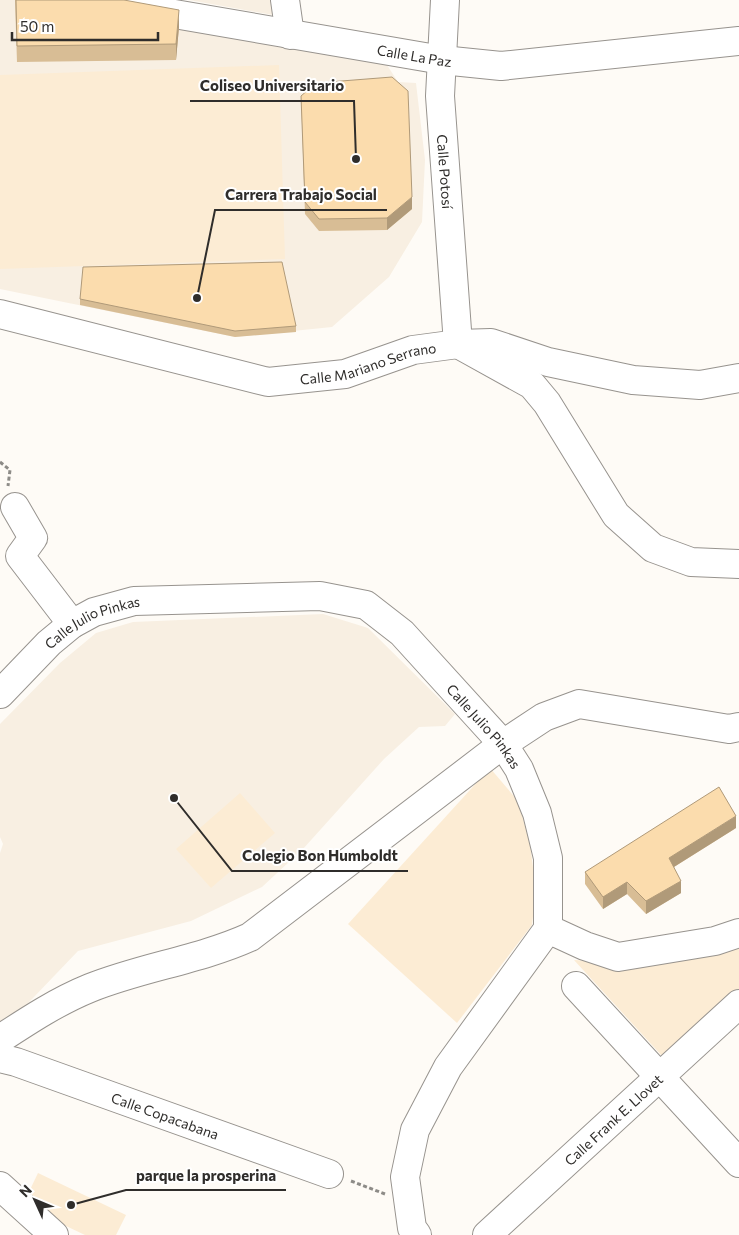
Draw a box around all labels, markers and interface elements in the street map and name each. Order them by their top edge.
scale bar [12,10,159,42]
text: 50 m [20,17,54,35]
street label: Calle La Paz [376,40,452,69]
callout: Coliseo Universitario [190,71,354,101]
text: Coliseo Universitario [200,76,344,94]
street label: Calle Potosí [434,134,457,210]
callout: Carrera Trabajo Social [215,180,387,210]
text: Carrera Trabajo Social [225,185,377,203]
street label: Calle Mariano Serrano [299,338,437,387]
street label: Calle Julio Pinkas [41,592,140,652]
street label: Calle Julio Pinkas [444,680,525,772]
callout: Colegio Bon Humboldt [232,841,408,871]
text: Colegio Bon Humboldt [242,846,398,864]
street label: Calle Frank E. Llovet [560,1070,666,1169]
street label: Calle Copacabana [109,1088,221,1142]
callout: parque la prosperina [126,1160,286,1190]
text: parque la prosperina [136,1166,276,1184]
north arrow [10,1175,60,1225]
text: N [16,1181,35,1200]

